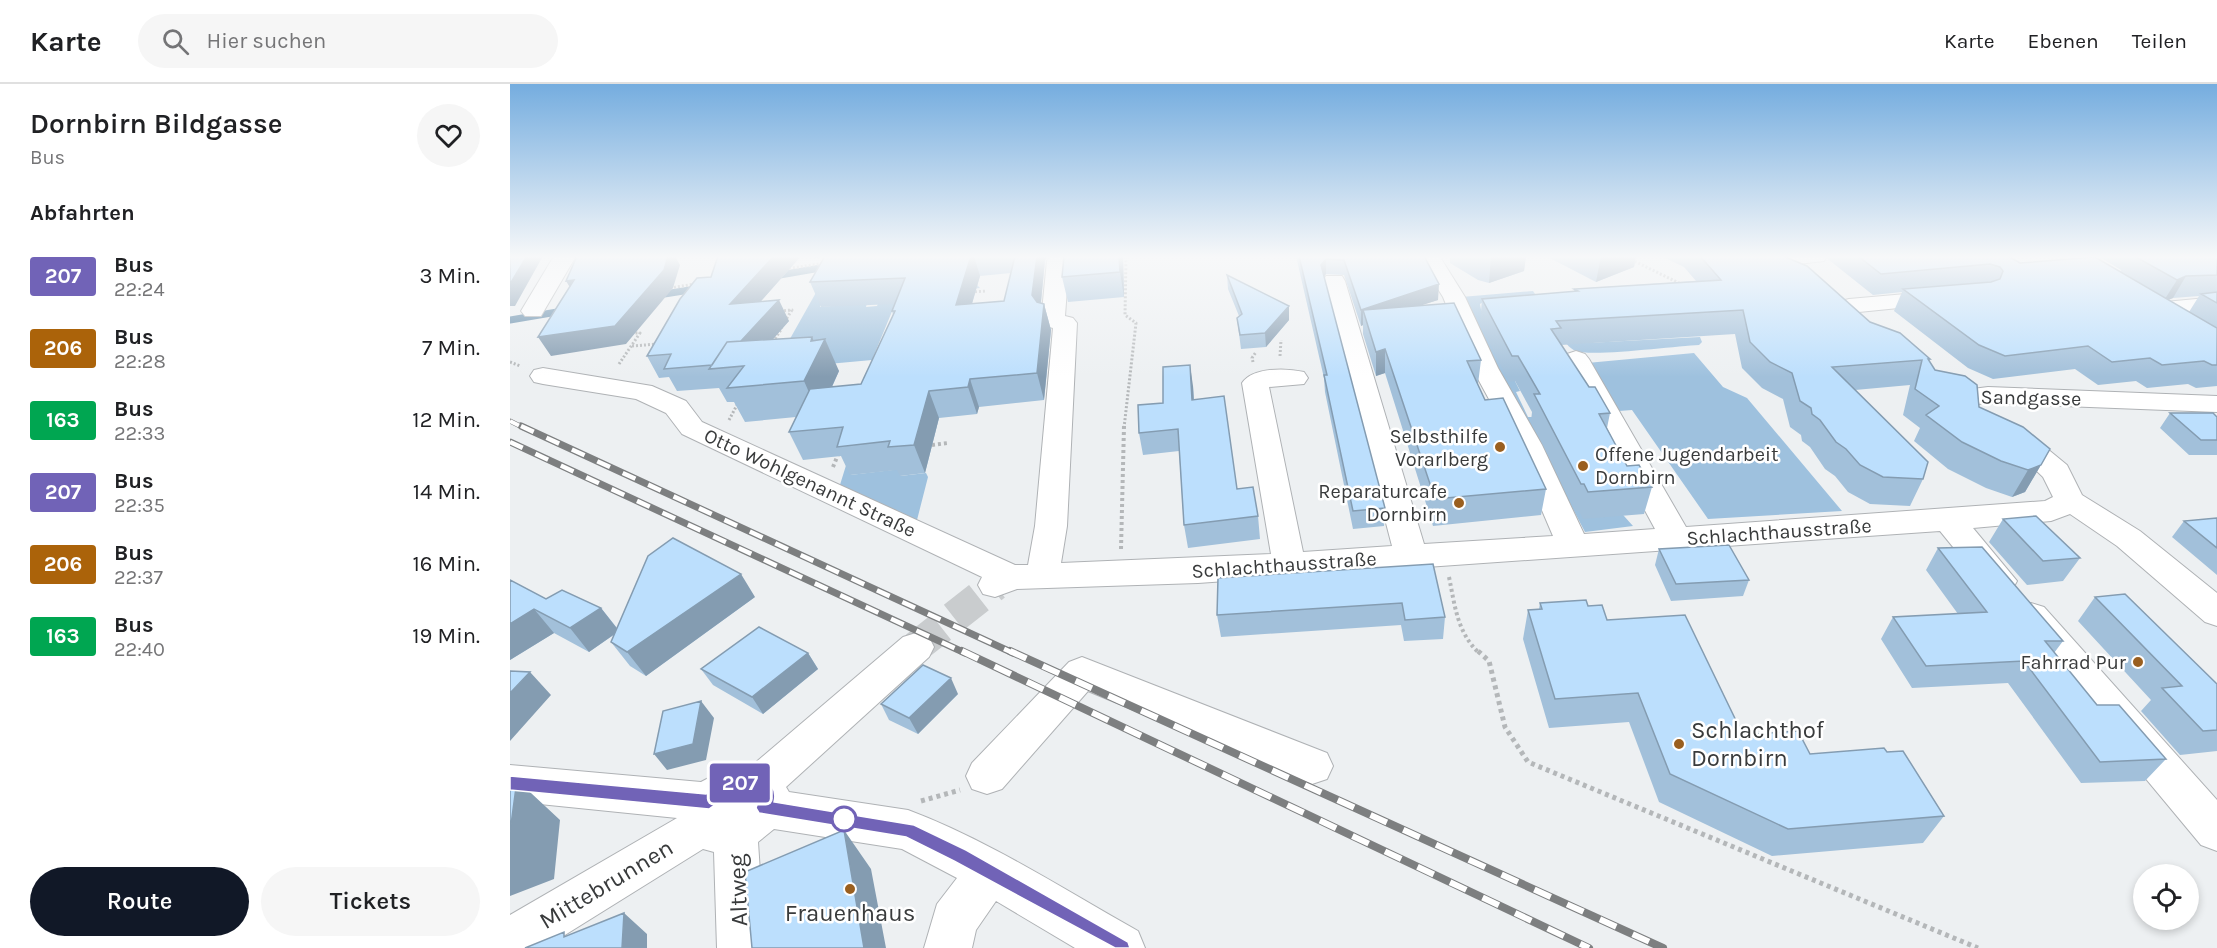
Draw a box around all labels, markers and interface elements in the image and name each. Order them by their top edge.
search box [138,14,558,68]
text: Karte [30,25,102,58]
icon: search [159,25,192,58]
text: Hier suchen [207,28,326,54]
text: Karte [1944,29,1995,53]
text: Ebenen [2028,29,2099,53]
text: Teilen [2132,29,2187,53]
button: heart [417,104,480,167]
text: Dornbirn Bildgasse [30,107,283,140]
text: Bus [30,146,65,169]
text: Abfahrten [30,200,135,226]
text: Bus [114,252,154,278]
text: 3 Min. [419,263,480,289]
text: 207 [45,264,81,288]
text: 22:24 [114,278,165,301]
text: Bus [114,324,154,350]
text: 7 Min. [422,335,480,361]
text: 206 [44,336,82,360]
text: 22:28 [114,350,166,373]
street label: Sandgasse [1980,386,2082,410]
text: Bus [114,396,154,422]
text: 12 Min. [412,407,480,433]
text: 163 [46,408,80,432]
text: 22:33 [114,422,165,445]
street label: Otto Wohlgenannt Straße [700,424,920,542]
place label: Selbsthilfe Vorarlberg [1389,425,1488,471]
marker: Selbsthilfe Vorarlberg [1493,440,1507,454]
place label: Offene Jugendarbeit Dornbirn [1595,443,1779,489]
marker: Offene Jugendarbeit Dornbirn [1576,459,1590,473]
text: Bus [114,468,154,494]
text: 14 Min. [413,479,480,505]
text: 207 [45,480,81,504]
place label: Reparaturcafe Dornbirn [1318,480,1447,526]
text: 22:35 [114,494,165,517]
marker: Reparaturcafe Dornbirn [1452,496,1466,510]
street label: Schlachthausstraße [1686,514,1872,550]
text: Bus [114,540,154,566]
street label: Schlachthausstraße [1191,547,1377,583]
text: 16 Min. [413,551,480,577]
text: 206 [44,552,82,576]
text: 22:37 [114,566,163,589]
text: Bus [114,612,154,638]
text: 19 Min. [412,623,480,649]
text: 163 [46,624,80,648]
text: 22:40 [114,638,165,661]
place label: Fahrrad Pur [2020,651,2127,674]
marker: Fahrrad Pur [2131,655,2145,669]
place label: Schlachthof Dornbirn [1691,716,1825,772]
marker: Schlachthof Dornbirn [1672,737,1686,751]
line badge: 207 [706,764,774,802]
text: 207 [722,771,758,795]
unlabelled marker [831,806,857,832]
street label: Mittebrunnen [534,833,678,935]
street label: Altweg [723,853,753,927]
map controls [2133,864,2199,930]
button: locate [2133,864,2199,930]
button: Route [30,867,249,936]
button: Tickets [261,867,480,936]
marker: Frauenhaus [843,882,857,896]
place label: Frauenhaus [785,899,915,927]

